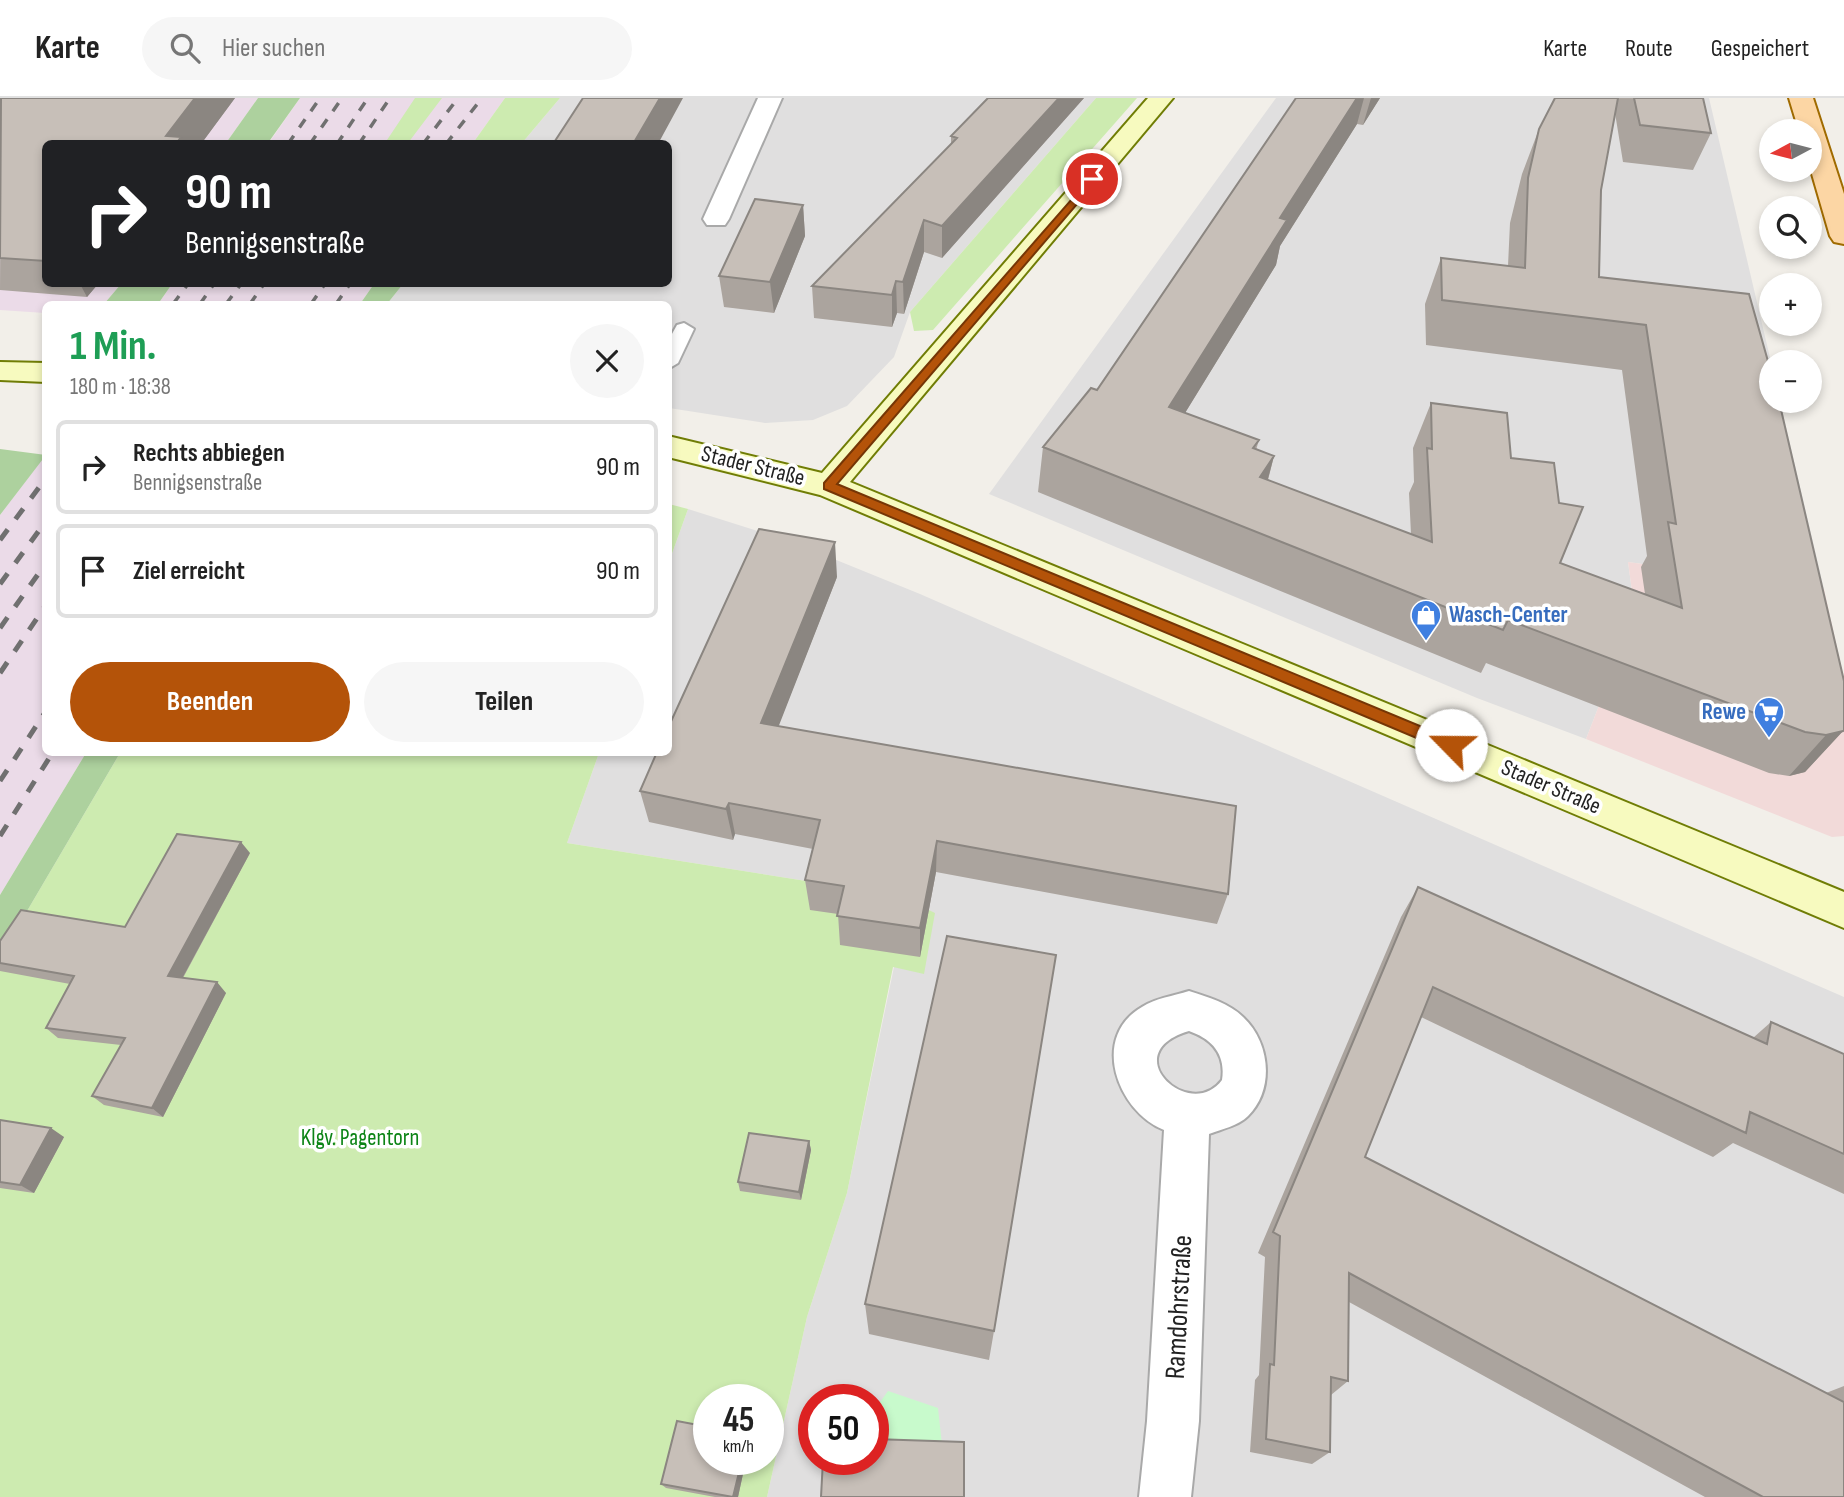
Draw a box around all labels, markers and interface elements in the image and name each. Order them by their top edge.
search box [142,17,632,80]
text: Karte [35,28,100,68]
icon: search [166,29,204,67]
text: Hier suchen [222,33,325,64]
text: Karte [1543,34,1587,63]
text: Route [1625,34,1673,63]
text: Gespeichert [1711,34,1809,63]
north arrow [1759,119,1822,182]
map controls [1759,119,1822,413]
pin [1062,149,1122,209]
icon: arrive [1073,160,1111,198]
text: 90 m [185,164,272,223]
icon: right [70,168,161,259]
button: search [1759,196,1822,259]
text: Bennigsenstraße [185,224,365,263]
button: + [1759,273,1822,336]
text: 1 Min. [70,321,156,372]
button: close [570,324,644,398]
button: − [1759,350,1822,413]
text: 180 m · 18:38 [70,373,171,401]
text: Rechts abbiegen [133,438,285,469]
street label: Stader Straße [698,440,808,492]
icon: right [74,448,112,486]
text: 90 m [596,452,640,483]
text: Bennigsenstraße [133,469,262,497]
icon: arrive [74,552,112,590]
text: Ziel erreicht [133,556,245,587]
text: 90 m [596,556,640,587]
shop icon: Wasch-Center [1409,598,1443,642]
place label: Wasch-Center [1449,601,1568,629]
button: Beenden [70,662,350,742]
button: Teilen [364,662,644,742]
supermarket icon: Rewe [1752,695,1786,739]
place label: Rewe [1702,698,1746,726]
position arrow [1414,708,1488,782]
street label: Stader Straße [1497,753,1605,821]
park label: Klgv. Pagentorn [301,1124,419,1152]
street label: Ramdohrstraße [1159,1234,1199,1380]
speed limit sign: 50 [798,1384,889,1475]
text: 45 [723,1399,754,1442]
text: km/h [723,1436,754,1457]

